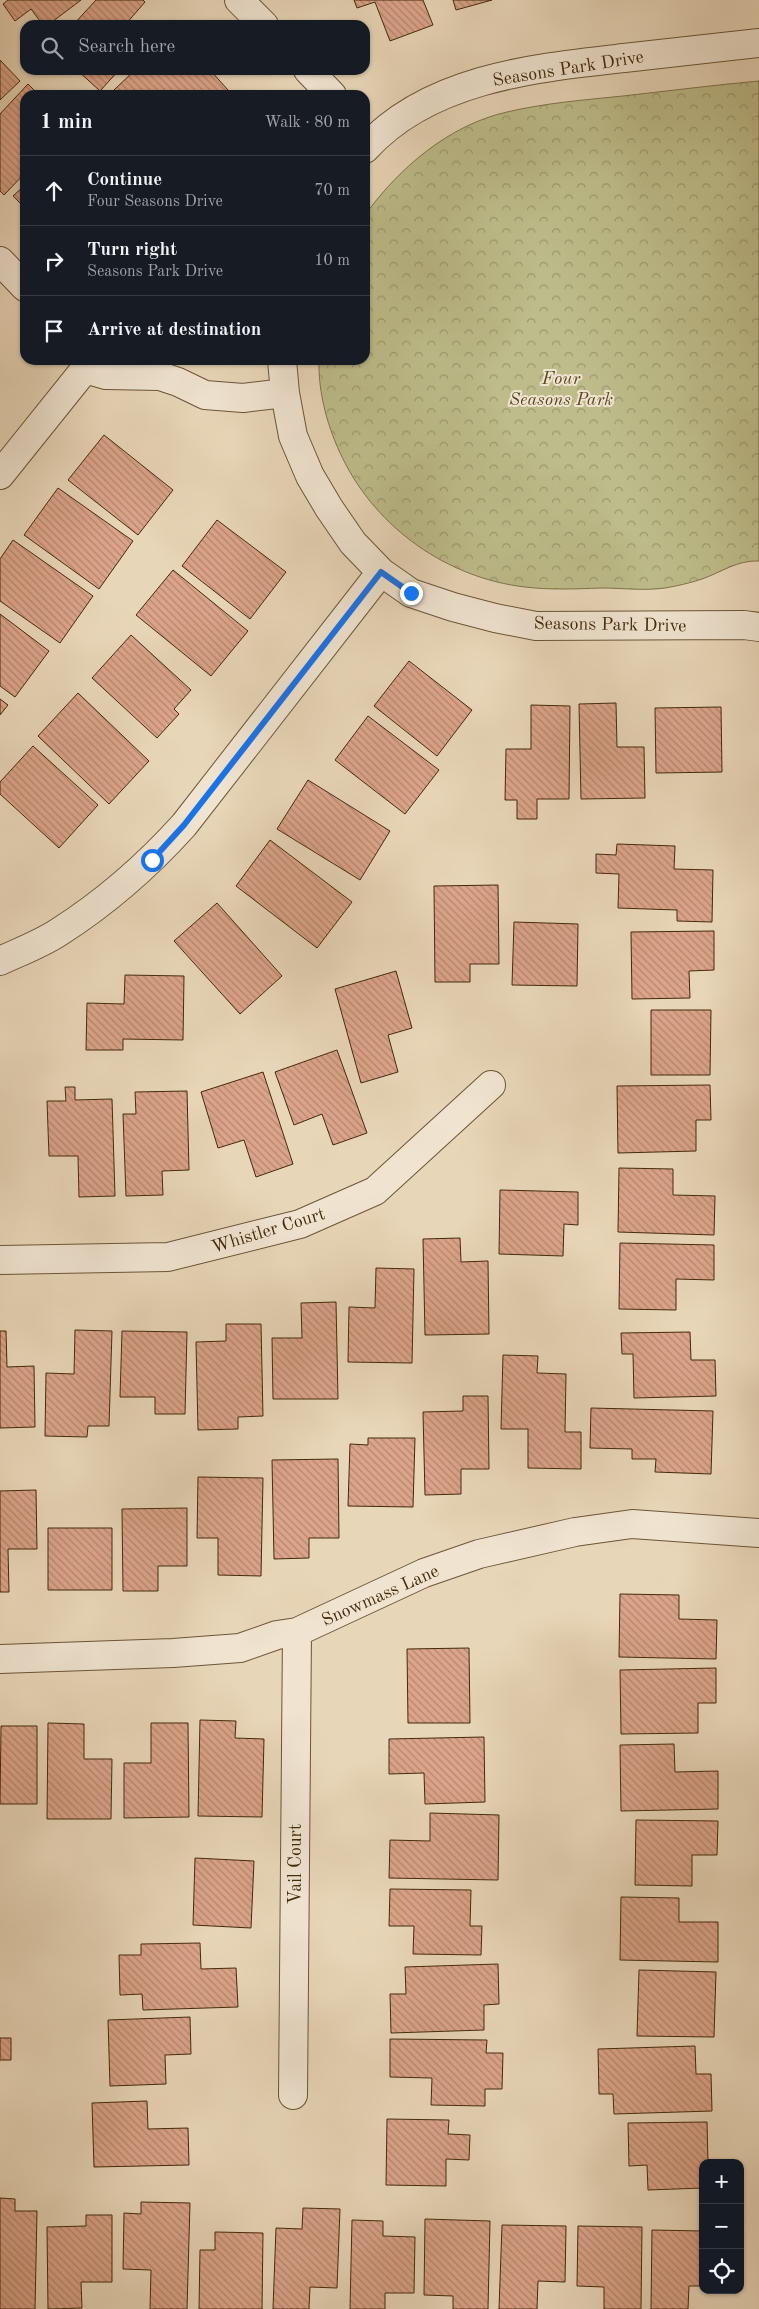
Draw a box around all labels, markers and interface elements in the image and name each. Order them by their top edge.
search box [20,20,370,75]
icon: search [38,34,66,62]
text: Search here [78,38,175,57]
street label: Seasons Park Drive [491,48,645,90]
text: 1 min [40,112,93,133]
text: Walk · 80 m [264,115,350,131]
text: Continue [87,171,162,190]
icon: ahead [40,177,68,205]
text: 70 m [314,183,350,199]
text: Four Seasons Drive [87,194,223,210]
text: Turn right [87,241,177,260]
icon: right [40,247,68,275]
text: 10 m [314,253,350,269]
text: Seasons Park Drive [87,264,223,280]
icon: arrive [40,317,68,345]
text: Arrive at destination [87,321,261,340]
park label: Four Seasons Park [509,370,613,409]
route end [400,582,423,605]
street label: Seasons Park Drive [533,615,687,635]
route start [141,849,164,872]
street label: Whistler Court [209,1205,327,1257]
street label: Snowmass Lane [319,1562,442,1630]
street label: Vail Court [287,1824,305,1904]
map controls [699,2159,744,2294]
button: + [699,2159,744,2204]
button: − [699,2204,744,2249]
button: locate [699,2249,744,2294]

